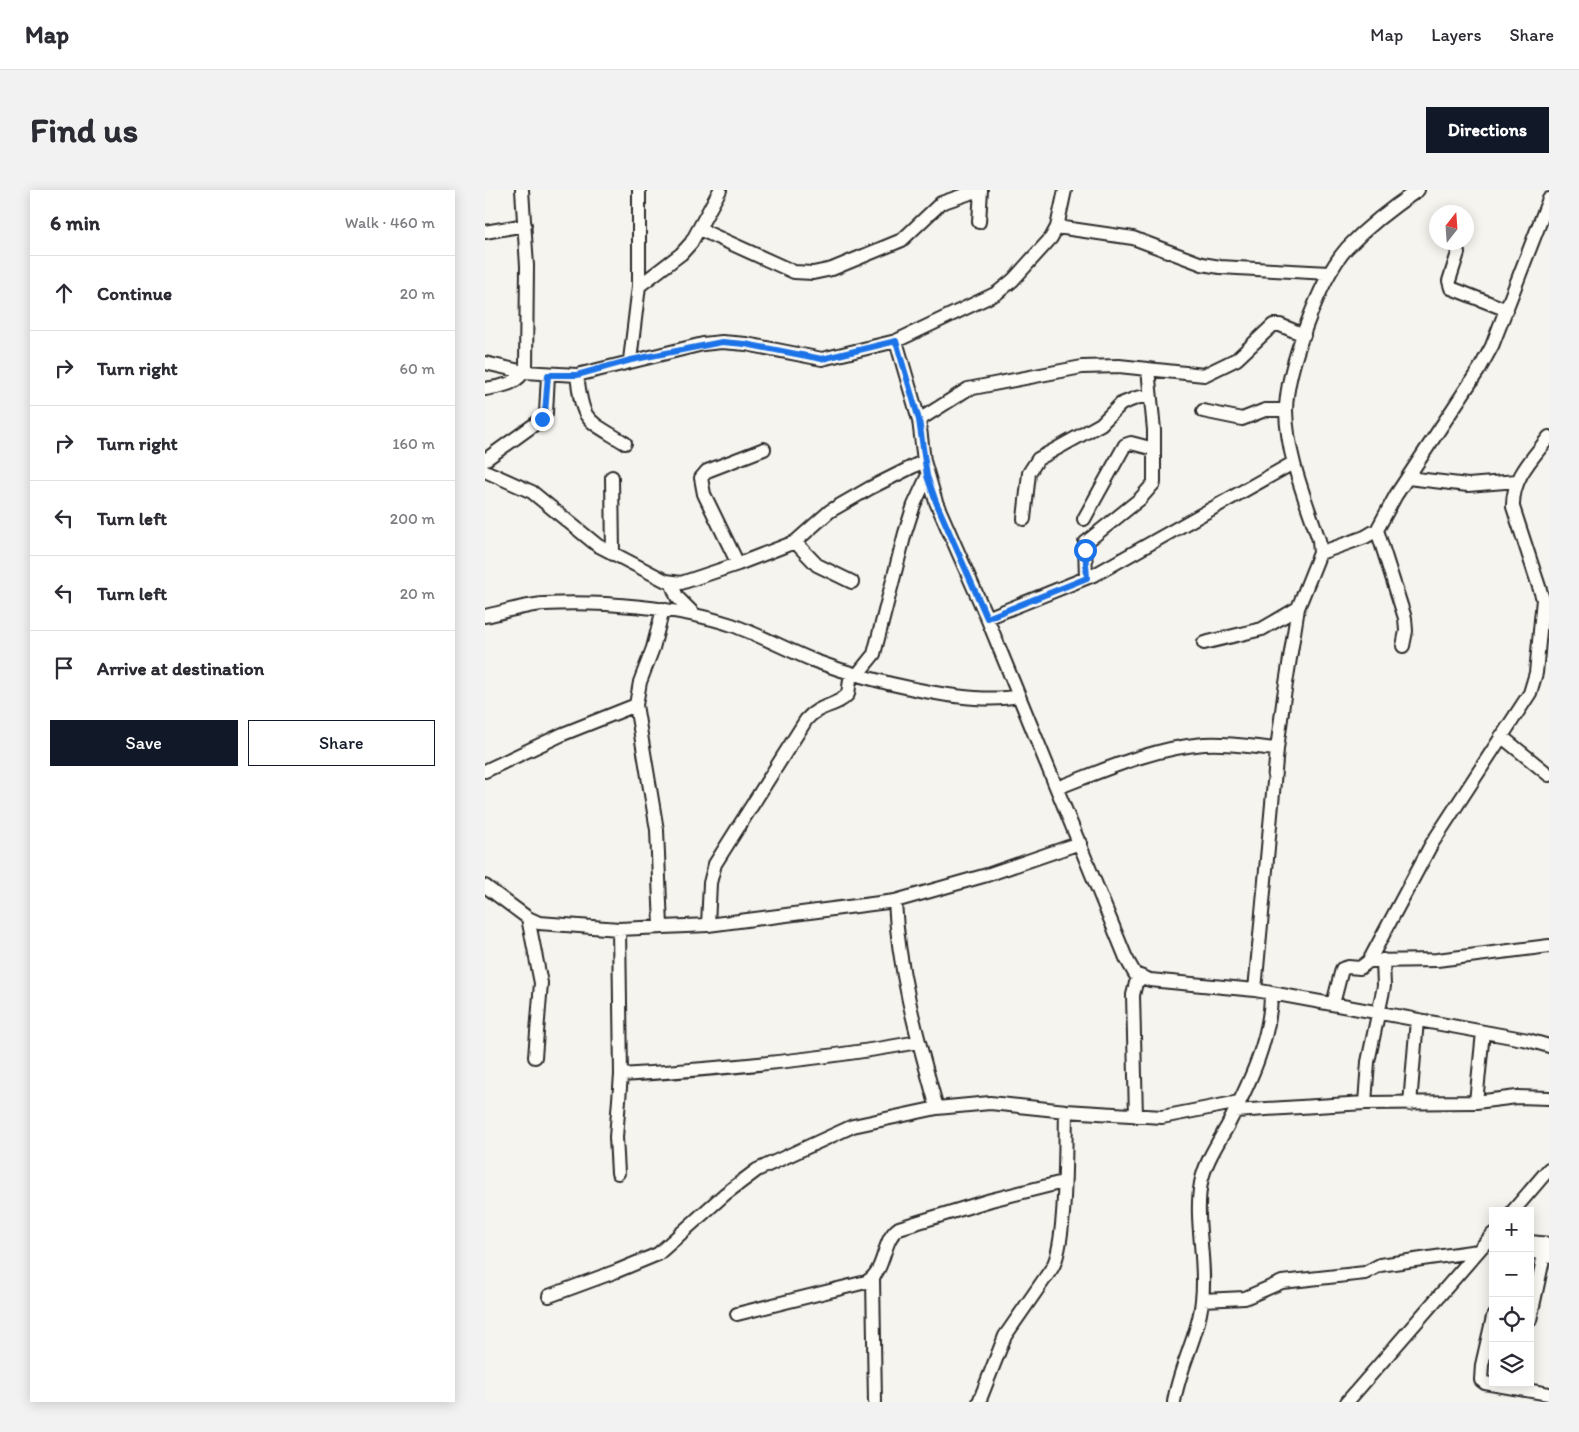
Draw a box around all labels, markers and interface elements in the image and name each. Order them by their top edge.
text: Map [25,20,69,49]
text: Map [1370,24,1403,46]
text: Layers [1431,24,1481,46]
text: Share [1509,24,1554,46]
button: Directions [1426,107,1549,153]
text: Find us [30,109,138,151]
north arrow [1429,205,1474,250]
text: 6 min [50,210,100,235]
text: Walk · 460 m [345,213,435,232]
icon: ahead [50,279,78,307]
text: Continue [97,282,172,305]
text: 20 m [400,284,435,303]
icon: right [50,354,78,382]
text: Turn right [97,357,178,380]
text: 60 m [400,359,435,378]
route end [531,408,554,431]
icon: right [50,429,78,457]
text: Turn right [97,432,178,455]
text: 160 m [392,434,435,453]
icon: left [50,504,78,532]
text: Turn left [97,507,167,530]
text: 200 m [390,509,435,528]
route start [1074,539,1097,562]
icon: left [50,579,78,607]
text: Turn left [97,582,167,605]
text: 20 m [400,584,435,603]
icon: arrive [50,654,78,682]
text: Arrive at destination [97,657,264,680]
button: Save [50,720,238,766]
button: Share [248,720,435,766]
map controls [1489,1207,1534,1387]
button: + [1489,1207,1534,1252]
button: − [1489,1252,1534,1297]
button: locate [1489,1297,1534,1342]
button: layers [1489,1342,1534,1387]

